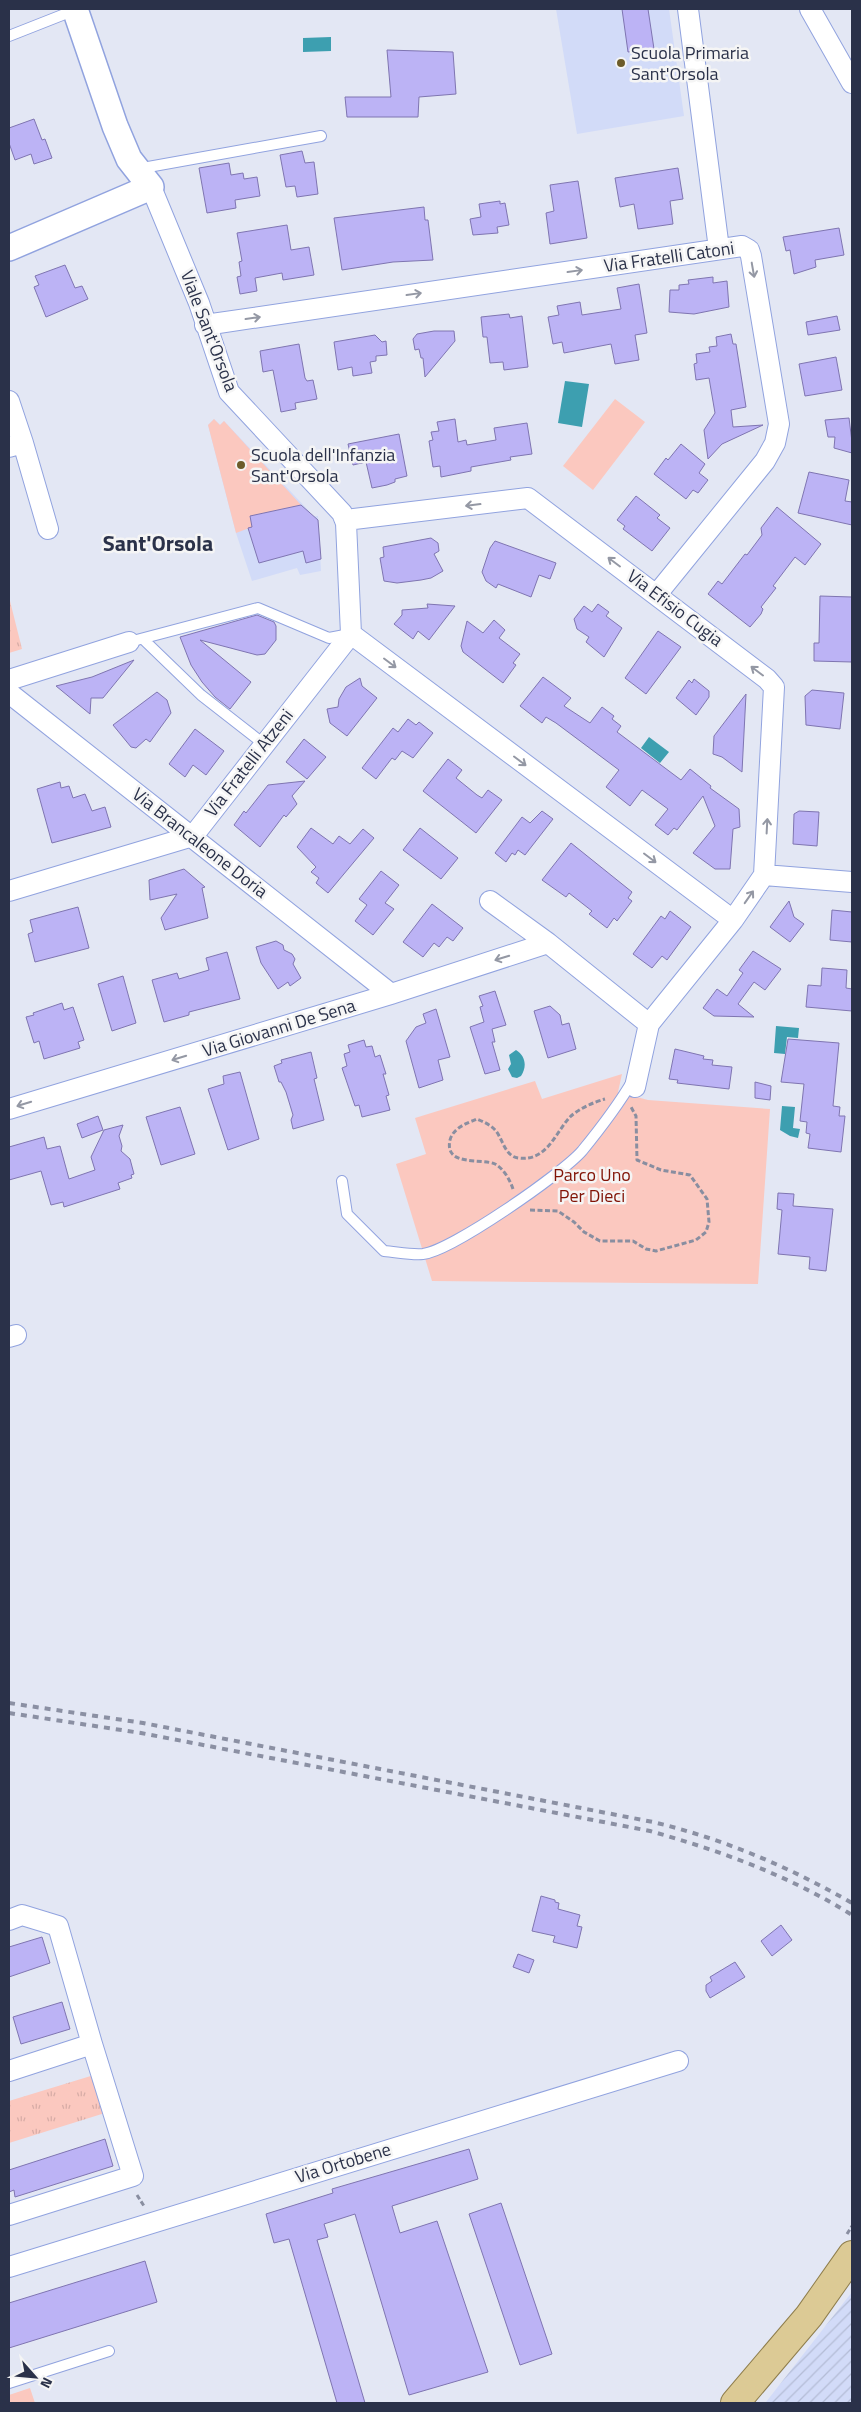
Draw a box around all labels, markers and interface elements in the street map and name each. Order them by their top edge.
place label: Scuola Primaria Sant'Orsola [631,39,749,87]
marker: Scuola Primaria Sant'Orsola [615,57,627,69]
street label: Via Fratelli Catoni [602,234,736,279]
one-way arrow [748,262,758,278]
one-way arrow [567,265,583,275]
street label: Viale Sant'Orsola [174,266,245,396]
one-way arrow [406,289,422,299]
one-way arrow [245,313,261,323]
place label: Scuola dell'Infanzia Sant'Orsola [251,441,395,489]
marker: Scuola dell'Infanzia Sant'Orsola [235,459,247,471]
one-way arrow [466,500,482,510]
district label: Sant'Orsola [103,526,213,560]
one-way arrow [607,557,621,567]
street label: Via Efisio Cugia [622,562,729,653]
one-way arrow [383,658,396,669]
one-way arrow [750,666,764,676]
street label: Via Fratelli Atzeni [198,703,300,823]
one-way arrow [513,756,527,766]
street label: Via Brancaleone Doria [127,781,274,904]
one-way arrow [762,818,771,834]
one-way arrow [643,853,657,863]
one-way arrow [744,891,754,905]
one-way arrow [494,954,510,963]
street label: Via Giovanni De Sena [199,991,359,1064]
one-way arrow [172,1053,188,1063]
one-way arrow [16,1100,32,1110]
park label: Parco Uno Per Dieci [553,1161,631,1209]
street label: Via Ortobene [292,2135,394,2190]
north arrow [10,2352,60,2402]
text: N [35,2374,59,2392]

